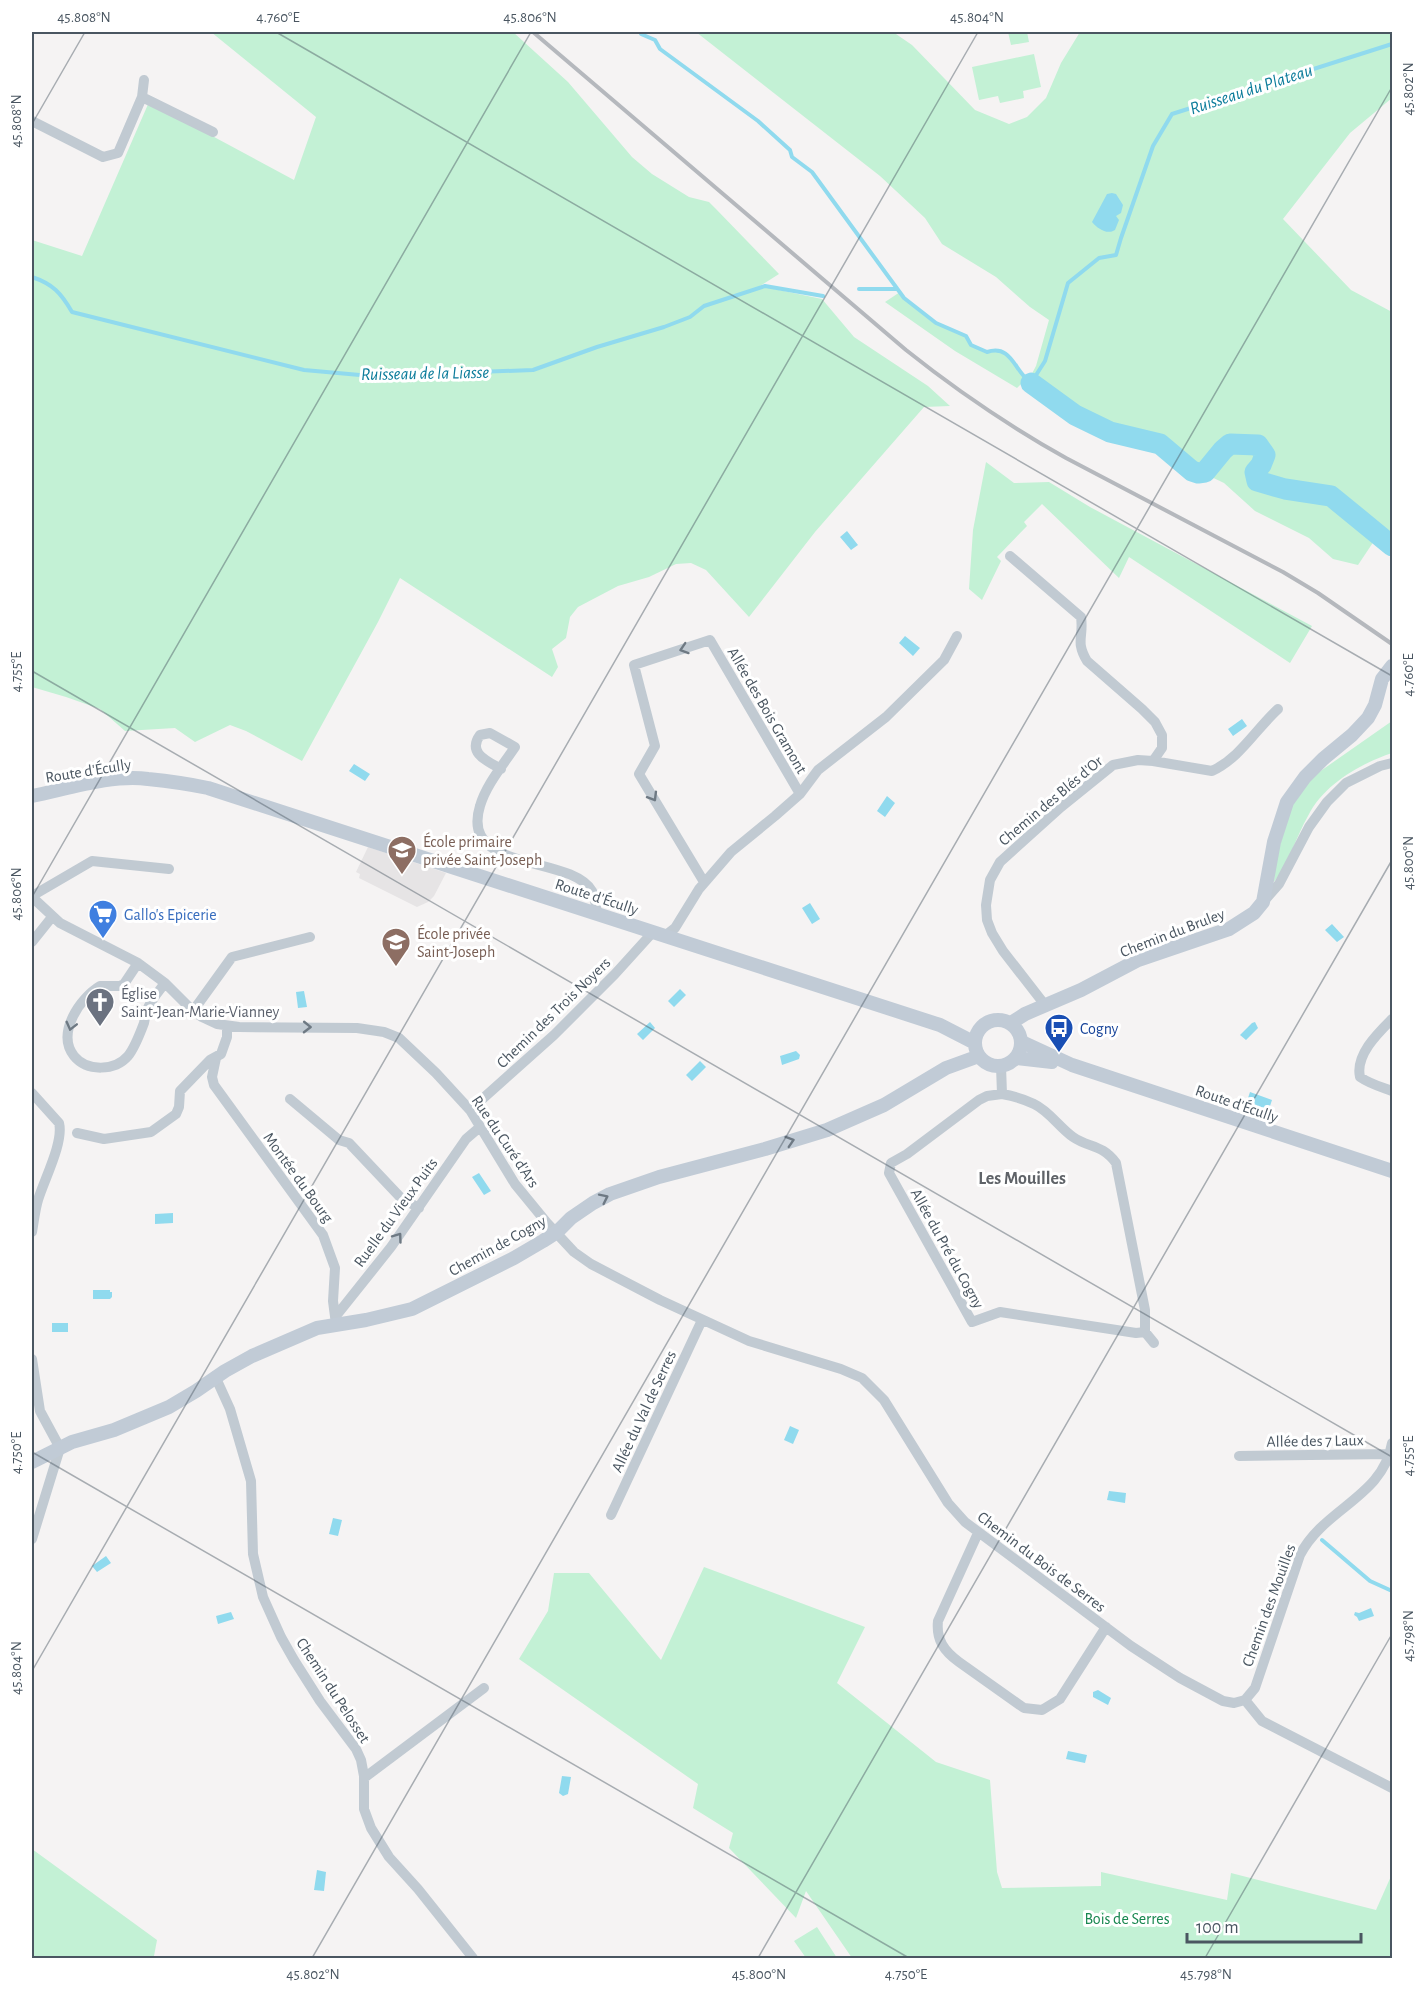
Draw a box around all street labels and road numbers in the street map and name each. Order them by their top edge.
street label: Allée des Bois Gramont [724,645,810,776]
street label: Chemin des Blés d'Or [996,752,1106,849]
street label: Route d'Écully [44,754,132,787]
street label: Route d'Écully [553,874,641,919]
street label: Chemin du Bruley [1118,906,1227,961]
street label: Chemin des Trois Noyers [494,954,614,1072]
street label: Route d'Écully [1193,1080,1281,1127]
street label: Rue du Curé d'Ars [469,1093,542,1191]
street label: Montée du Bourg [260,1130,336,1226]
street label: Ruelle du Vieux Puits [351,1155,441,1270]
street label: Allée du Pré du Cogny [907,1186,987,1312]
street label: Chemin de Cogny [446,1213,549,1280]
street label: Allée du Val de Serres [609,1348,679,1475]
street label: Allée des 7 Laux [1266,1432,1364,1450]
street label: Chemin du Bois de Serres [974,1508,1109,1615]
street label: Chemin des Mouilles [1239,1542,1299,1669]
street label: Chemin du Pelosset [293,1635,373,1746]

